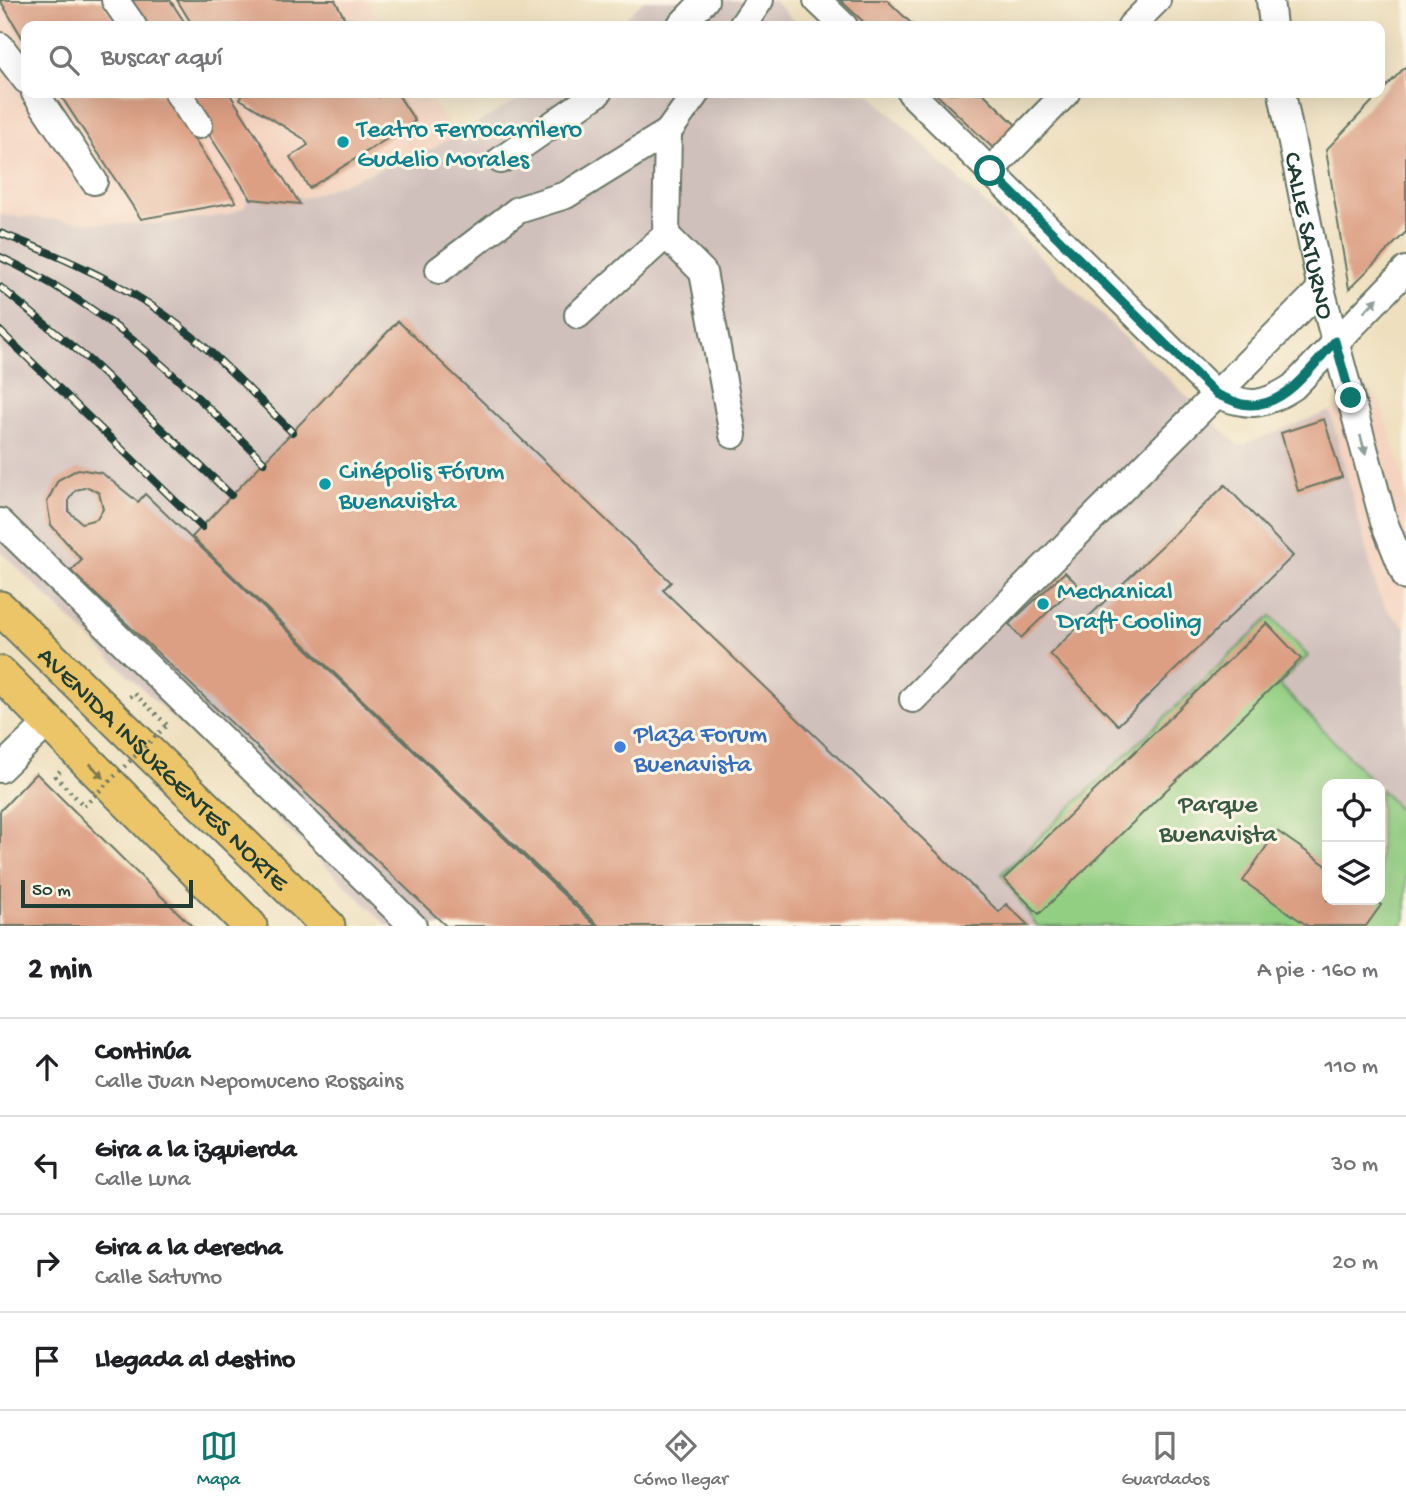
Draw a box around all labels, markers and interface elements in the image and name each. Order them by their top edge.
search box [21,21,1385,98]
icon: search [45,41,83,79]
text: Buscar aquí [101,44,223,75]
place label: Teatro Ferrocarrilero Gudelio Morales [355,116,582,177]
marker: Teatro Ferrocarrilero Gudelio Morales [335,134,351,150]
street label: CALLE SATURNO [1274,150,1340,323]
route start [974,155,1005,186]
one-way arrow [1362,297,1379,314]
route end [1335,382,1366,413]
one-way arrow [1359,435,1369,456]
place label: Cinépolis Fórum Buenavista [338,458,505,519]
marker: Cinépolis Fórum Buenavista [317,476,333,492]
place label: Mechanical Draft Cooling [1055,578,1202,639]
marker: Mechanical Draft Cooling [1035,596,1051,612]
street label: AVENIDA INSURGENTES NORTE [29,642,294,900]
place label: Plaza Forum Buenavista [633,721,767,782]
marker: Plaza Forum Buenavista [612,739,628,755]
one-way arrow [88,762,105,778]
map controls [1322,779,1385,905]
button: locate [1322,779,1385,842]
park label: Parque Buenavista [1158,791,1278,852]
button: layers [1322,842,1385,905]
scale bar [21,877,192,909]
text: 50 m [32,880,71,903]
text: 2 min [28,954,92,989]
text: A pie · 160 m [1257,958,1378,985]
text: Continúa [95,1038,190,1069]
icon: ahead [28,1048,66,1086]
text: 110 m [1325,1054,1378,1081]
text: Calle Juan Nepomuceno Rossains [95,1069,403,1096]
text: Gira a la izquierda [95,1136,297,1167]
icon: left [28,1146,66,1184]
text: 30 m [1331,1152,1378,1179]
text: Calle Luna [95,1167,191,1194]
text: Gira a la derecha [95,1234,282,1265]
icon: right [28,1244,66,1282]
text: 20 m [1332,1250,1378,1277]
text: Calle Saturno [95,1265,222,1292]
icon: arrive [28,1342,66,1380]
text: Llegada al destino [95,1346,295,1377]
tab: Mapa [197,1427,240,1492]
tab: Cómo llegar [634,1427,728,1492]
tab: Guardados [1121,1427,1209,1492]

